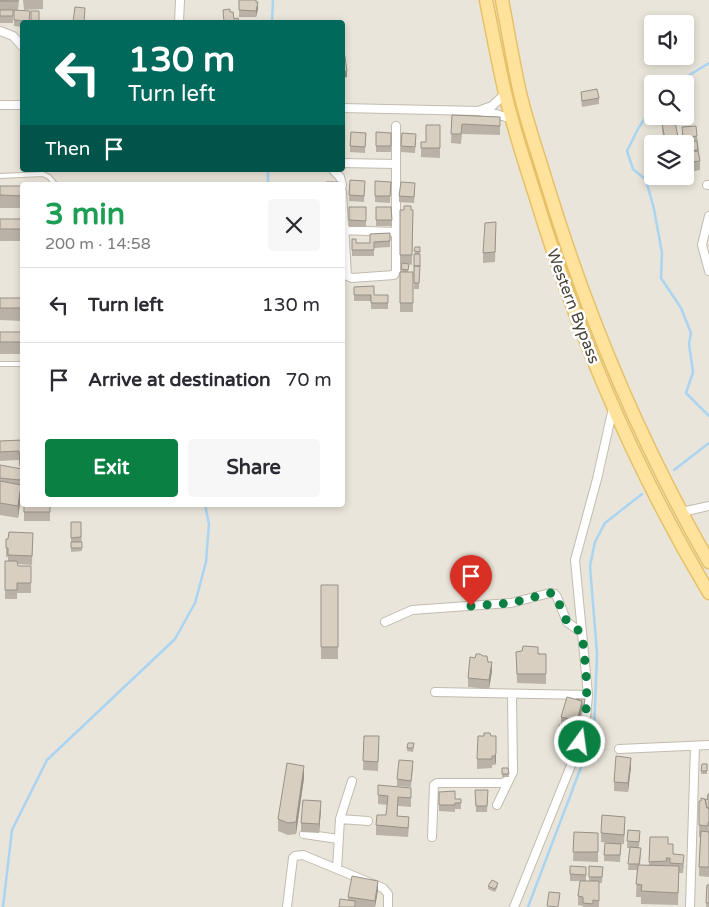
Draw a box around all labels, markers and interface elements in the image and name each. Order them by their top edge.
map controls [644,15,694,185]
button: sound [644,15,694,65]
text: 130 m [128,39,235,81]
icon: left [45,40,110,105]
button: search [644,75,694,125]
text: Turn left [128,81,216,107]
icon: arrive [100,135,128,163]
button: layers [644,135,694,185]
text: Then [45,138,90,160]
text: 3 min [45,196,125,233]
button: close [268,199,320,251]
text: 200 m · 14:58 [45,234,151,254]
street label: Western Bypass [542,246,604,366]
icon: left [45,291,73,319]
text: Turn left [88,294,164,316]
text: 130 m [262,294,320,316]
icon: arrive [45,366,73,394]
text: Arrive at destination [88,369,271,391]
text: 70 m [286,369,332,391]
button: Exit [45,439,178,497]
button: Share [188,439,320,497]
pin [450,555,492,606]
icon: arrive [457,562,485,590]
position arrow [553,715,605,767]

